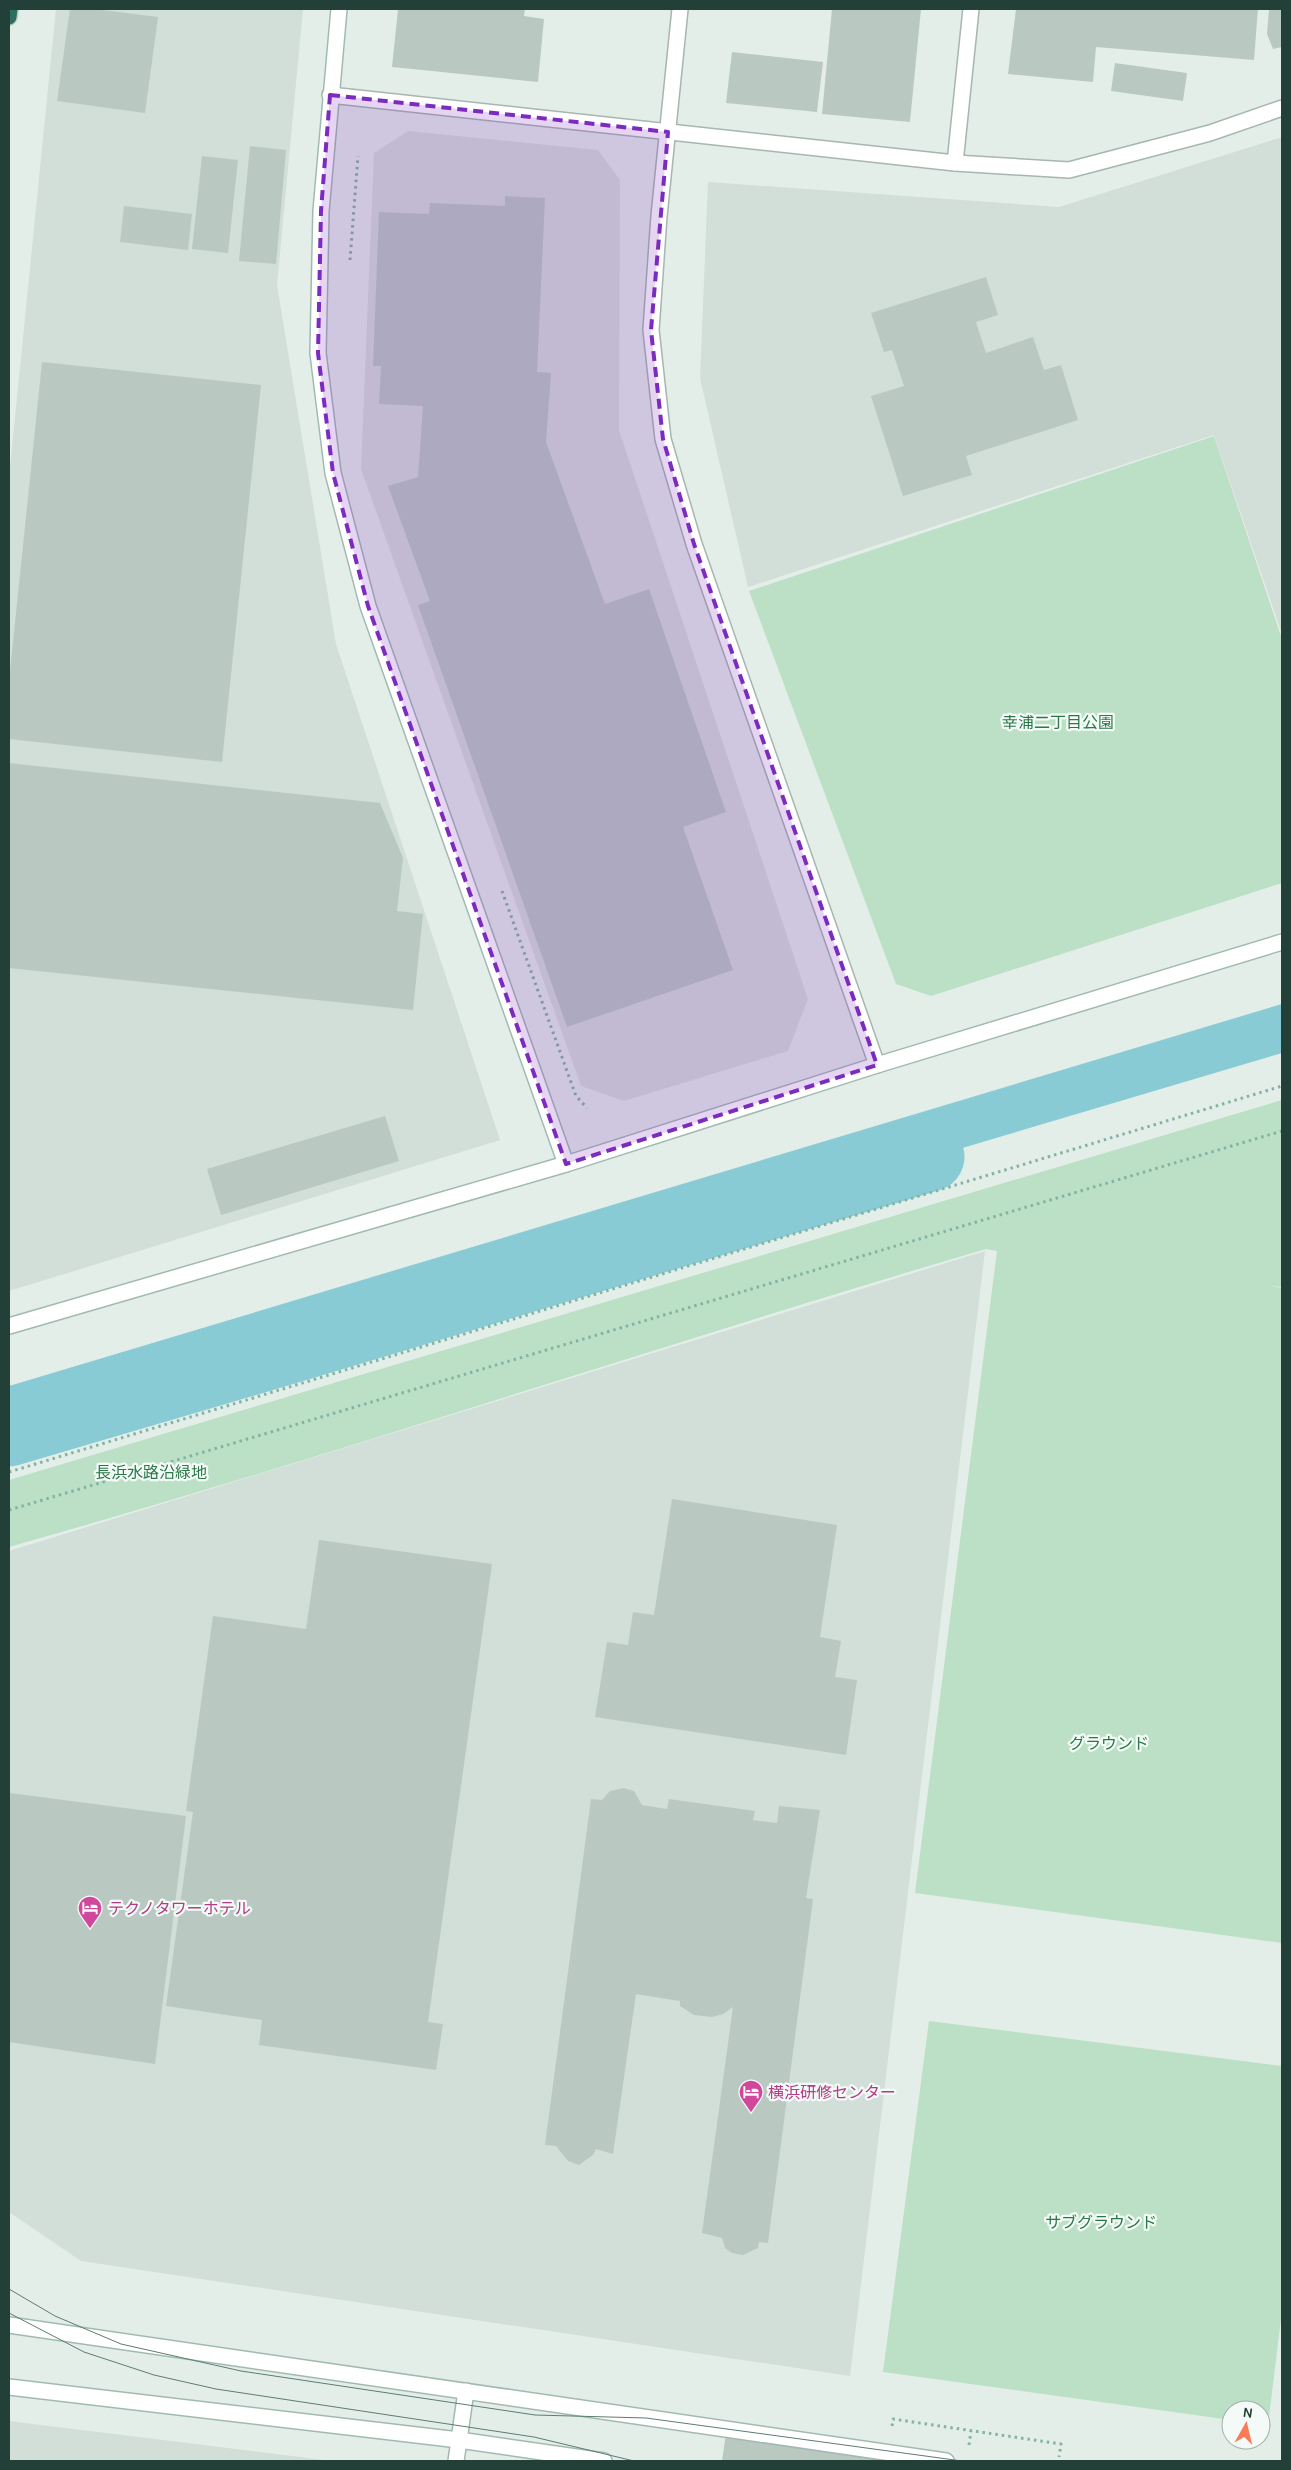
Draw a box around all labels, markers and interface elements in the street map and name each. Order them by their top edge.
park label: 幸浦二丁目公園 [1002,713,1114,732]
park label: 長浜水路沿緑地 [95,1463,207,1482]
park label: グラウンド [1069,1734,1149,1753]
hotel icon: テクノタワーホテル [77,1895,103,1929]
place label: テクノタワーホテル [108,1899,251,1918]
hotel icon: 横浜研修センター [738,2079,764,2113]
place label: 横浜研修センター [768,2083,896,2102]
park label: サブグラウンド [1045,2213,1157,2232]
north arrow [1221,2400,1271,2450]
text: N [1242,2404,1254,2422]

